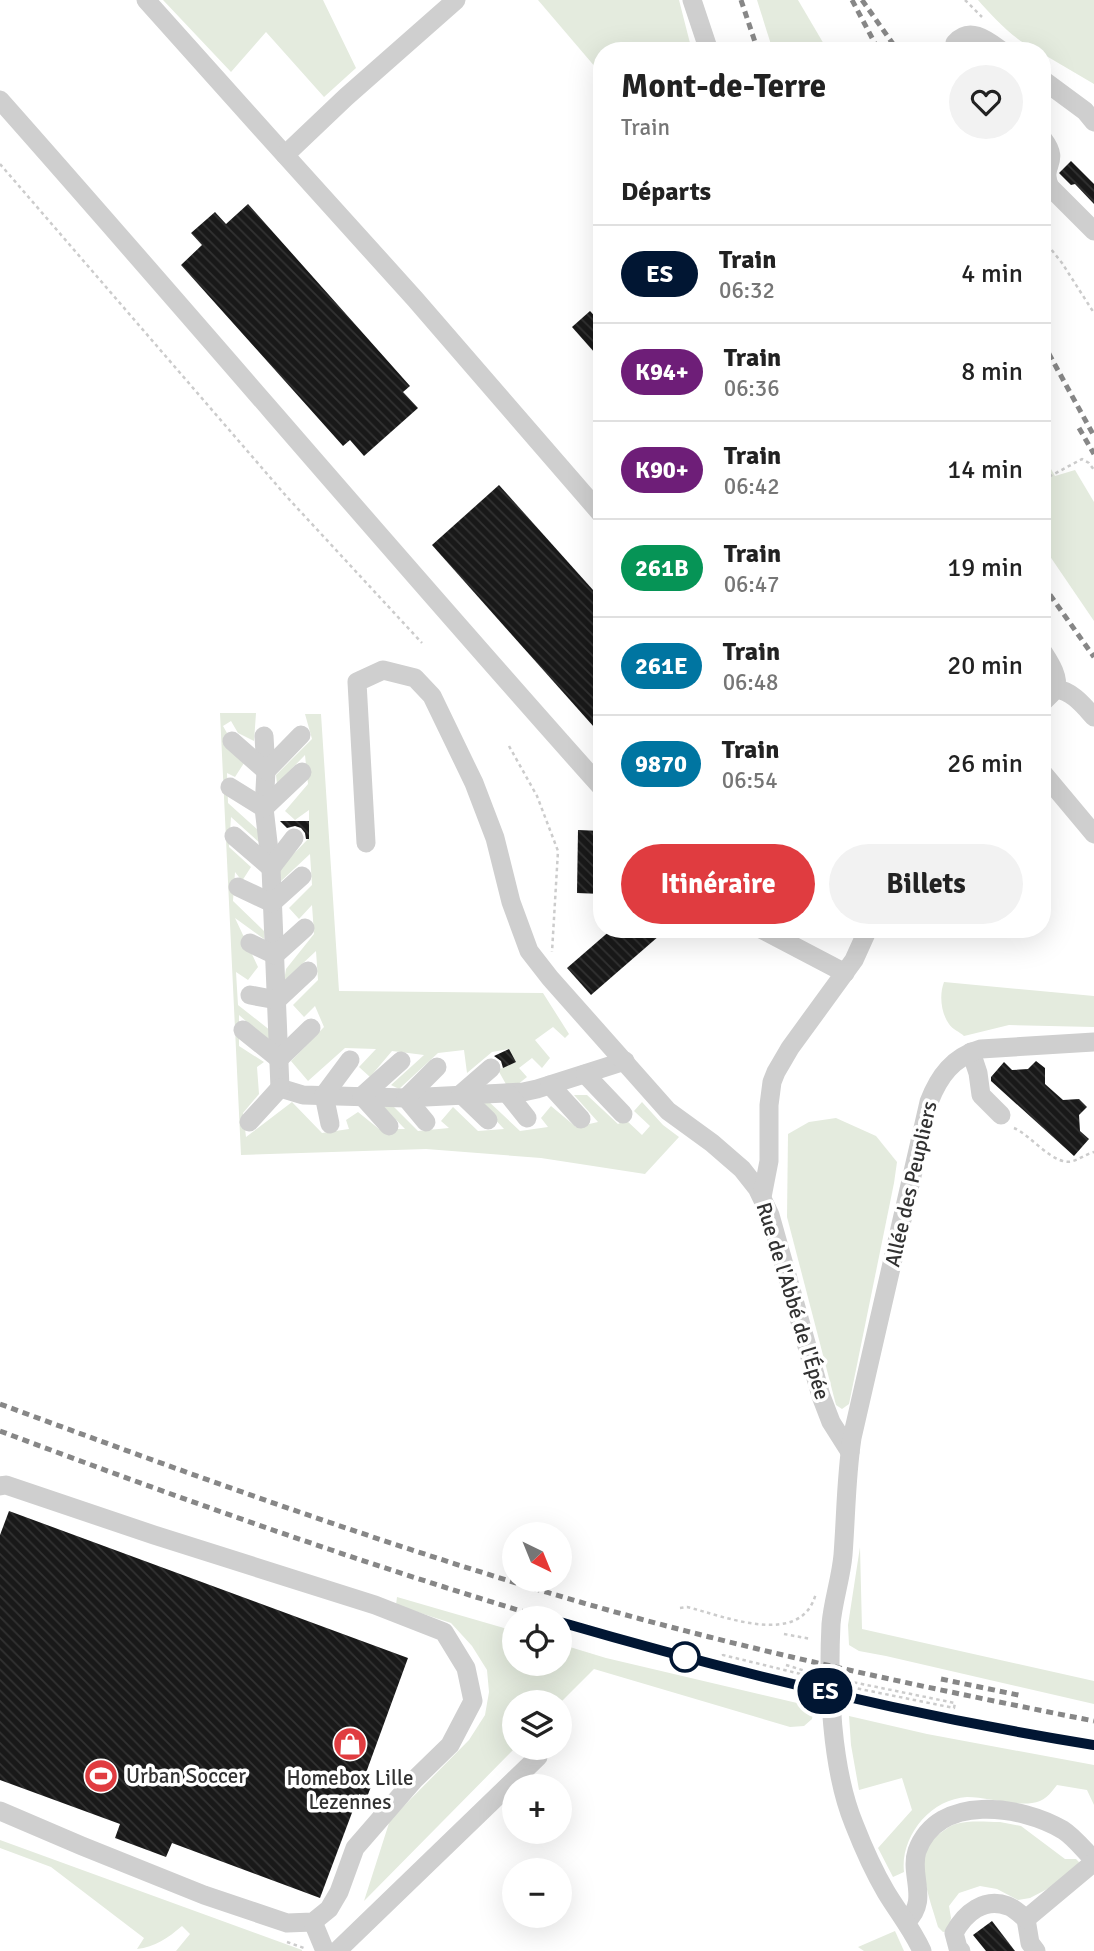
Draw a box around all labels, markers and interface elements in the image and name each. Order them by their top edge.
button: heart [949,65,1023,139]
text: Mont-de-Terre [621,66,826,107]
text: Train [621,113,670,142]
text: Départs [621,176,711,208]
text: Train [719,244,777,276]
text: 4 min [961,258,1023,290]
text: ES [646,259,673,289]
text: 06:32 [719,276,775,305]
text: Train [724,342,781,374]
text: 8 min [961,356,1023,388]
text: K94+ [635,357,689,387]
text: 06:36 [724,374,780,403]
text: Train [724,440,781,472]
text: 14 min [947,454,1023,486]
text: K90+ [635,455,689,485]
text: 06:42 [724,472,780,501]
text: Train [724,538,781,570]
text: 19 min [947,552,1023,584]
text: 261B [635,553,689,583]
text: 06:47 [724,570,780,599]
text: Train [723,636,780,668]
text: 20 min [947,650,1023,682]
text: 261E [635,651,688,681]
text: 06:48 [723,668,779,697]
text: Train [722,734,779,766]
text: 26 min [947,748,1023,780]
text: 9870 [635,749,687,779]
text: 06:54 [722,766,778,795]
button: Itinéraire [621,844,815,924]
button: Billets [829,844,1023,924]
street label: Allée des Peupliers [879,1099,943,1269]
street label: Rue de l'Abbé de l'Épée [751,1199,835,1403]
north arrow [502,1522,572,1592]
map controls [502,1522,572,1928]
button: locate [502,1606,572,1676]
unlabelled marker [670,1642,700,1672]
line badge: ES [794,1668,856,1714]
text: ES [811,1676,839,1706]
button: layers [502,1690,572,1760]
shop icon: Homebox Lille Lezennes [331,1725,369,1763]
sports icon: Urban Soccer [82,1757,120,1795]
place label: Urban Soccer [126,1763,246,1789]
place label: Homebox Lille Lezennes [287,1765,413,1815]
button: + [502,1774,572,1844]
button: − [502,1858,572,1928]

